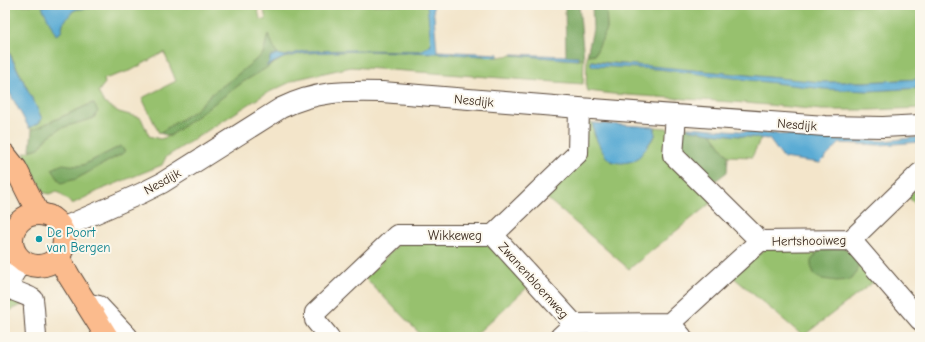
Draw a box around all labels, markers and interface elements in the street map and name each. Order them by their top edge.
street label: Nesdijk [454,91,495,110]
street label: Nesdijk [777,116,818,133]
street label: Nesdijk [141,165,184,198]
place label: De Poort van Bergen [46,225,110,255]
street label: Wikkeweg [428,228,482,243]
street label: Hertshooiweg [771,232,847,249]
marker: De Poort van Bergen [34,234,44,244]
street label: Zwanenbloemweg [495,239,572,322]

